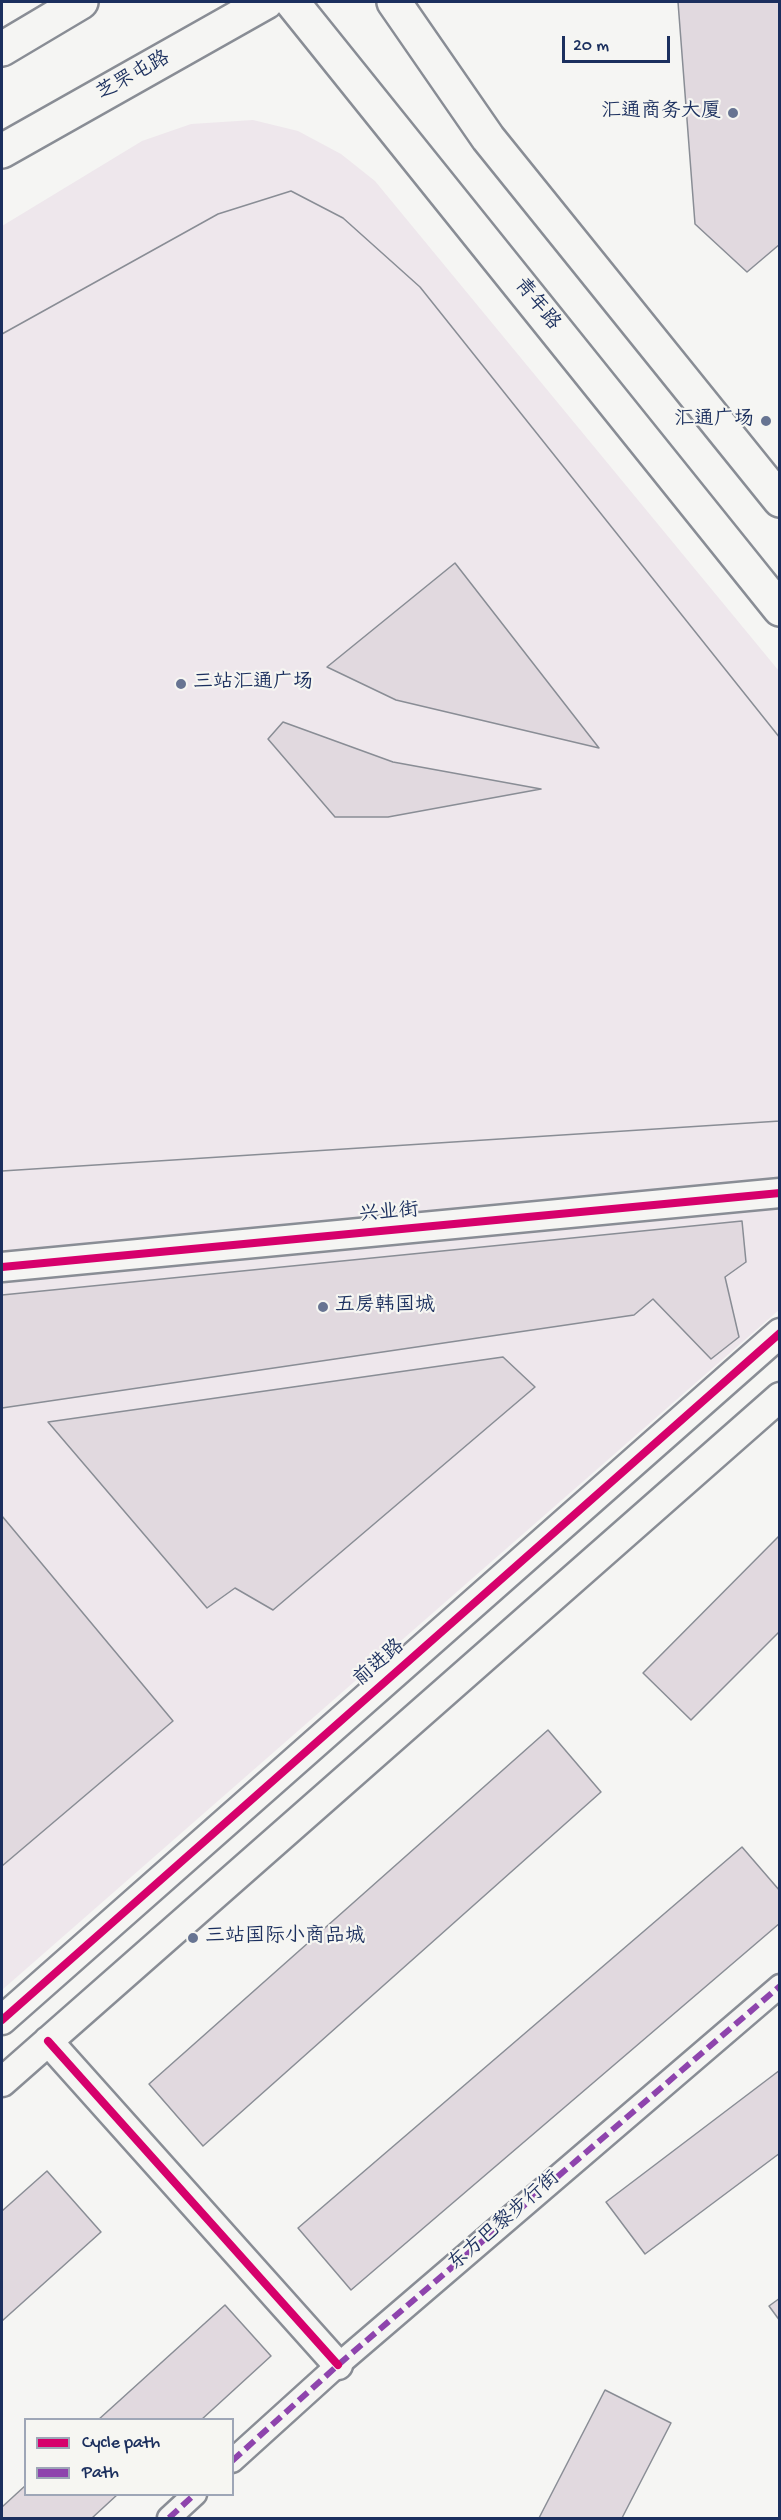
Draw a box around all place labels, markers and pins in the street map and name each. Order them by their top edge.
place label: 汇通商务大厦 [601,101,721,125]
marker: 汇通商务大厦 [726,106,740,120]
place label: 汇通广场 [674,409,754,433]
marker: 汇通广场 [759,414,773,428]
place label: 三站汇通广场 [193,672,313,696]
marker: 三站汇通广场 [174,677,188,691]
place label: 五房韩国城 [335,1295,435,1319]
marker: 五房韩国城 [316,1300,330,1314]
place label: 三站国际小商品城 [205,1926,365,1950]
marker: 三站国际小商品城 [186,1931,200,1945]

